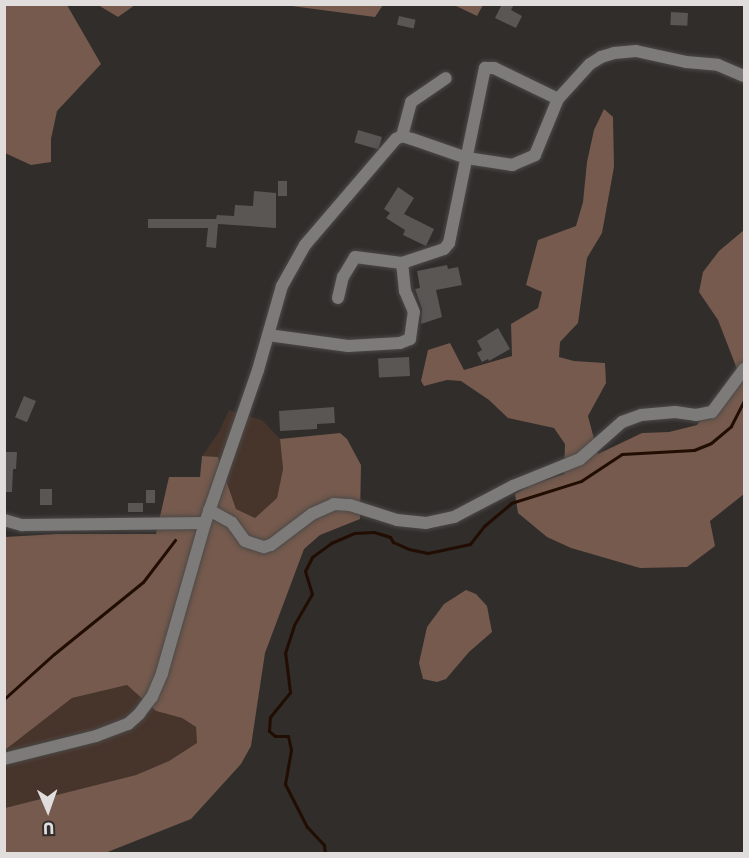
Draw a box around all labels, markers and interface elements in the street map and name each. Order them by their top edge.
north arrow [18,780,78,840]
text: U [43,817,55,840]

